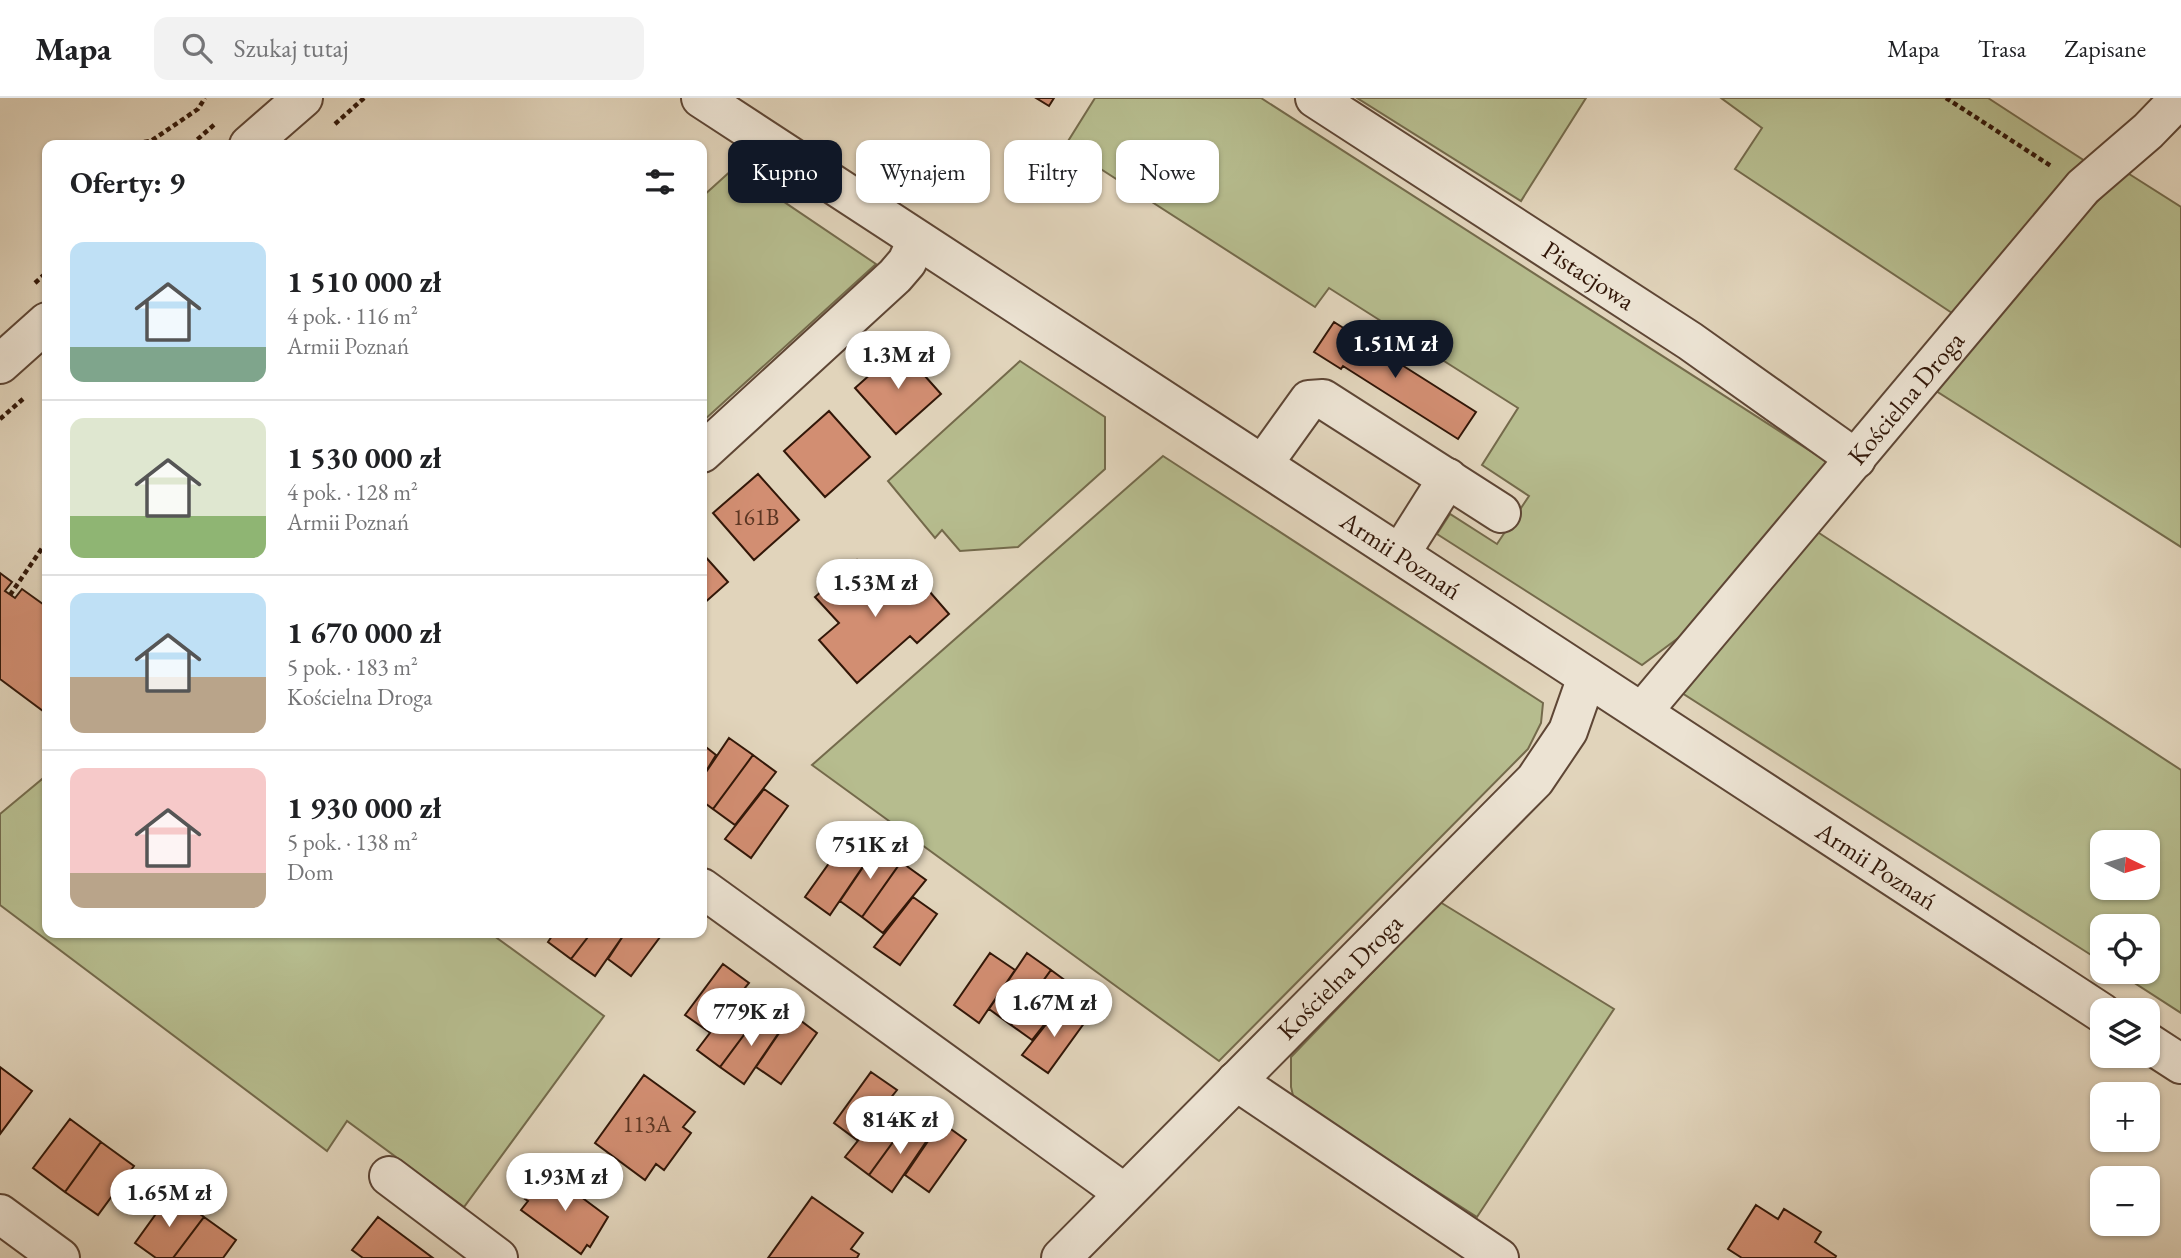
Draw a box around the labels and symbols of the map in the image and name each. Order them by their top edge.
street label: Pistacjowa [1536,233,1642,318]
pin: 1.51M zł [1323,320,1467,380]
street label: Kościelna Droga [1840,324,1972,472]
pin: 1.3M zł [833,331,963,391]
house number: 161B [733,502,779,532]
street label: Armii Poznań [1333,503,1468,607]
pin: 1.53M zł [803,560,947,619]
street label: Armii Poznań [1809,813,1944,918]
pin: 751K zł [805,822,935,881]
north arrow [2090,830,2160,900]
street label: Kościelna Droga [1270,906,1410,1047]
pin: 1.67M zł [982,979,1126,1039]
pin: 779K zł [686,988,816,1048]
pin: 814K zł [835,1096,965,1156]
house number: 113A [622,1109,673,1139]
pin: 1.93M zł [493,1154,637,1213]
pin: 1.65M zł [97,1170,241,1229]

